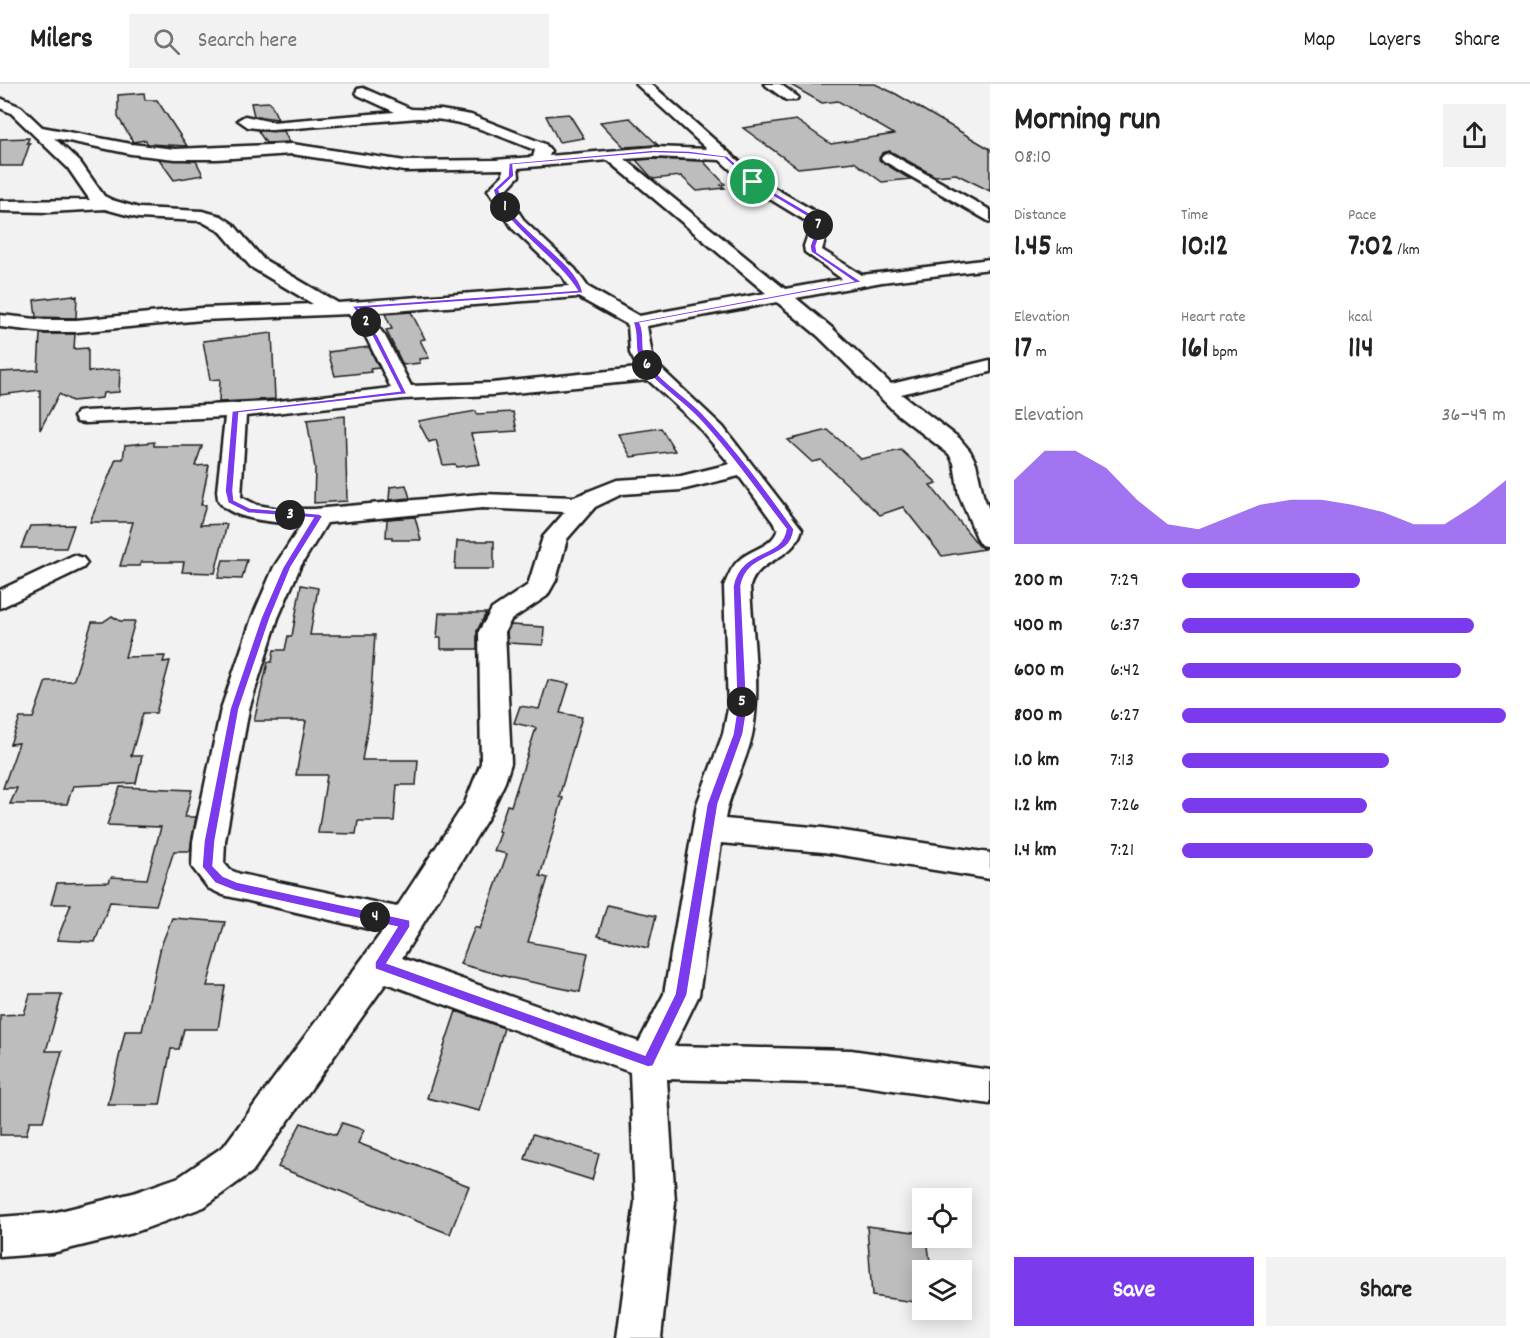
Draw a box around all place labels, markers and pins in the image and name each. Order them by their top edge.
pin [727,156,778,207]
pin: 1 [490,192,520,222]
pin: 7 [803,210,833,240]
pin: 2 [351,307,381,337]
pin: 6 [632,350,662,380]
pin: 3 [275,500,305,530]
pin: 5 [727,687,757,717]
pin: 4 [360,902,390,932]

